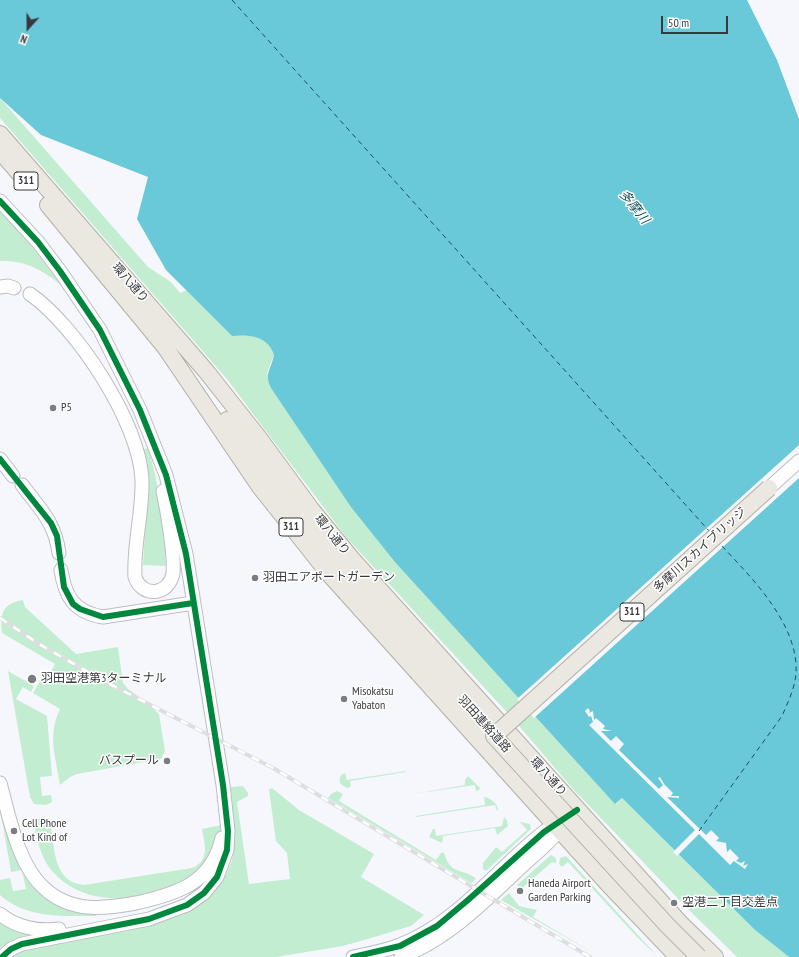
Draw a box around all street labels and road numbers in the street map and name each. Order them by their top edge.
road number: 311 [14,172,38,190]
street label: 環八通り [109,260,151,306]
street label: 多摩川スカイブリッジ [651,505,749,595]
street label: 環八通り [311,512,353,558]
road number: 311 [279,518,303,536]
road number: 311 [620,603,644,621]
street label: 羽田連絡道路 [455,692,513,756]
street label: 環八通り [527,754,569,800]

